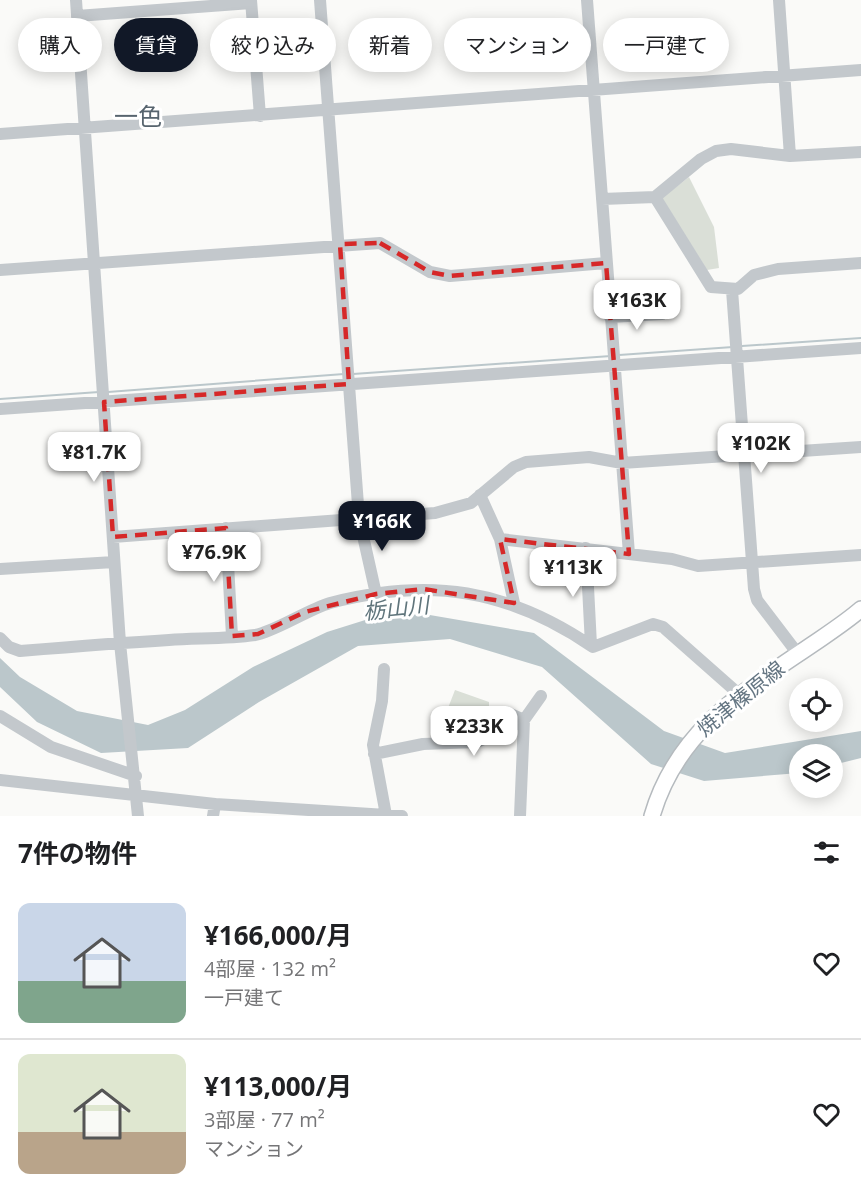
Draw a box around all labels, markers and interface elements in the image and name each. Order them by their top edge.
chip: 購入 [18,18,102,72]
chip: 賃貸 [114,18,198,72]
chip: 絞り込み [210,18,336,72]
chip: 新着 [348,18,432,72]
chip: マンション [444,18,591,72]
chip: 一戸建て [603,18,729,72]
district label: 一色 [114,99,162,132]
pin: ¥163K [595,280,679,331]
text: ¥163K [607,286,667,313]
pin: ¥102K [719,423,803,474]
text: ¥102K [731,429,791,456]
pin: ¥81.7K [45,432,143,483]
text: ¥81.7K [62,438,126,465]
pin: ¥166K [340,501,424,552]
text: ¥166K [352,507,412,534]
pin: ¥76.9K [165,532,263,583]
text: ¥76.9K [182,538,246,565]
pin: ¥113K [531,547,615,598]
text: ¥113K [543,553,603,580]
water label: 栃山川 [362,588,432,625]
street label: 焼津榛原線 [691,654,790,742]
map controls [789,678,843,798]
button: locate [789,678,843,732]
pin: ¥233K [432,706,516,757]
text: ¥233K [444,712,504,739]
button: layers [789,744,843,798]
text: 7件の物件 [18,835,137,871]
icon: filters [810,836,843,869]
text: ¥166,000/月 [204,917,352,953]
icon: home [66,927,138,999]
icon: heart [810,947,843,980]
text: 4部屋 · 132 m² [204,955,336,982]
text: 一戸建て [204,984,284,1011]
text: ¥113,000/月 [204,1068,352,1104]
icon: home [66,1078,138,1150]
icon: heart [810,1098,843,1131]
text: 3部屋 · 77 m² [204,1106,325,1133]
text: マンション [204,1135,304,1162]

